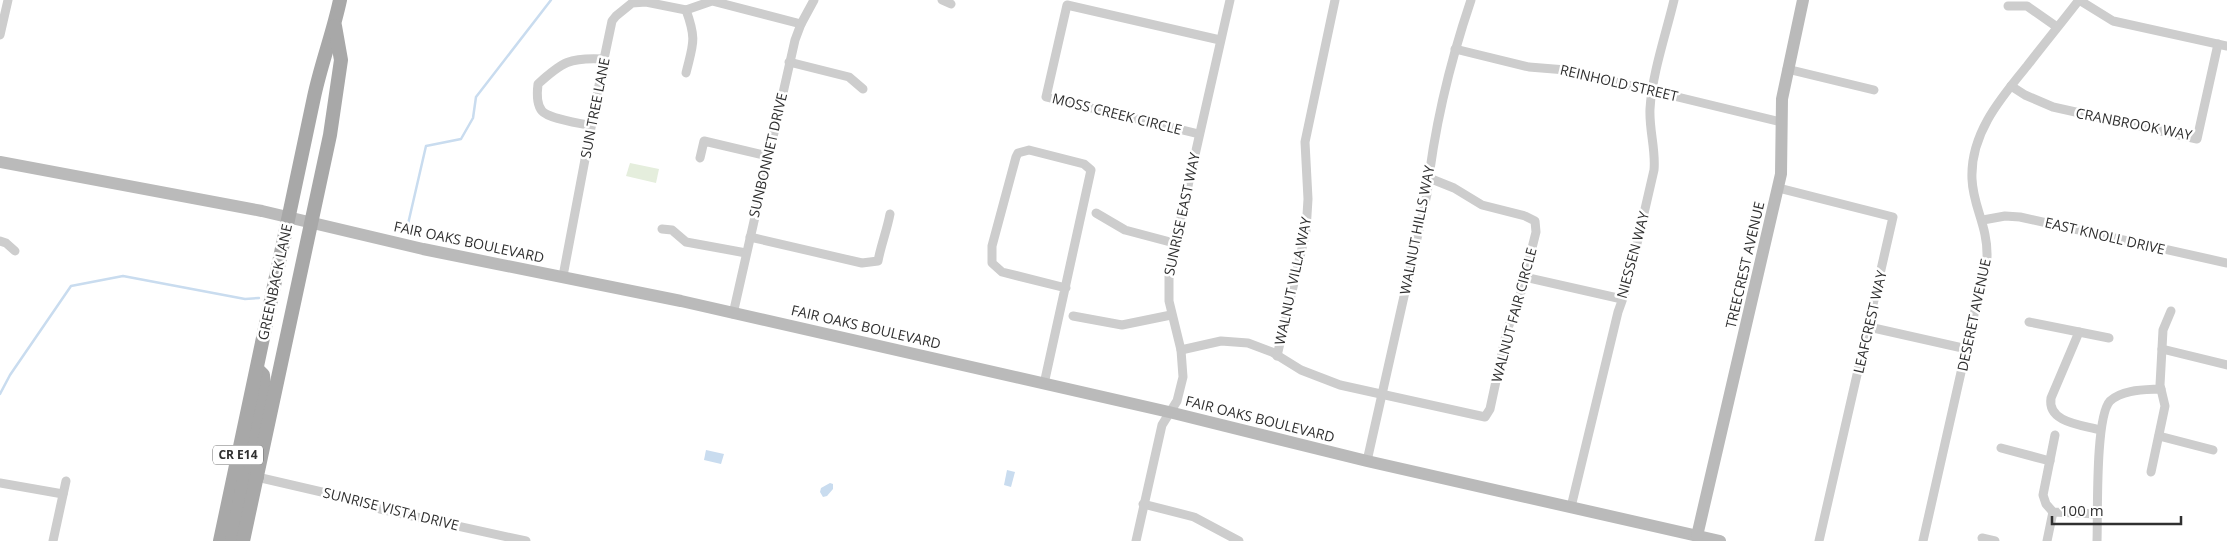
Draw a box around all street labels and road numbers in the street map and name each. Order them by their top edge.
street label: SUN TREE LANE [575,56,614,160]
street label: REINHOLD STREET [1558,60,1680,105]
street label: MOSS CREEK CIRCLE [1050,88,1184,139]
street label: SUNBONNET DRIVE [744,91,791,219]
street label: CRANBROOK WAY [2074,103,2194,144]
street label: SUNRISE EAST WAY [1159,150,1204,277]
street label: WALNUT HILLS WAY [1395,164,1438,296]
street label: TREECREST AVENUE [1721,200,1768,330]
street label: NIESSEN WAY [1612,209,1653,300]
street label: EAST KNOLL DRIVE [2043,212,2167,259]
street label: WALNUT VILLA WAY [1270,215,1315,347]
street label: FAIR OAKS BOULEVARD [392,216,546,267]
street label: GREENBACK LANE [253,222,296,342]
street label: WALNUT FAIR CIRCLE [1486,245,1541,384]
street label: DESERET AVENUE [1952,257,1995,373]
street label: LEAFCREST WAY [1848,268,1891,375]
street label: FAIR OAKS BOULEVARD [789,300,943,353]
street label: FAIR OAKS BOULEVARD [1184,391,1337,446]
road number: CR E14 [213,446,263,464]
street label: SUNRISE VISTA DRIVE [321,482,461,535]

